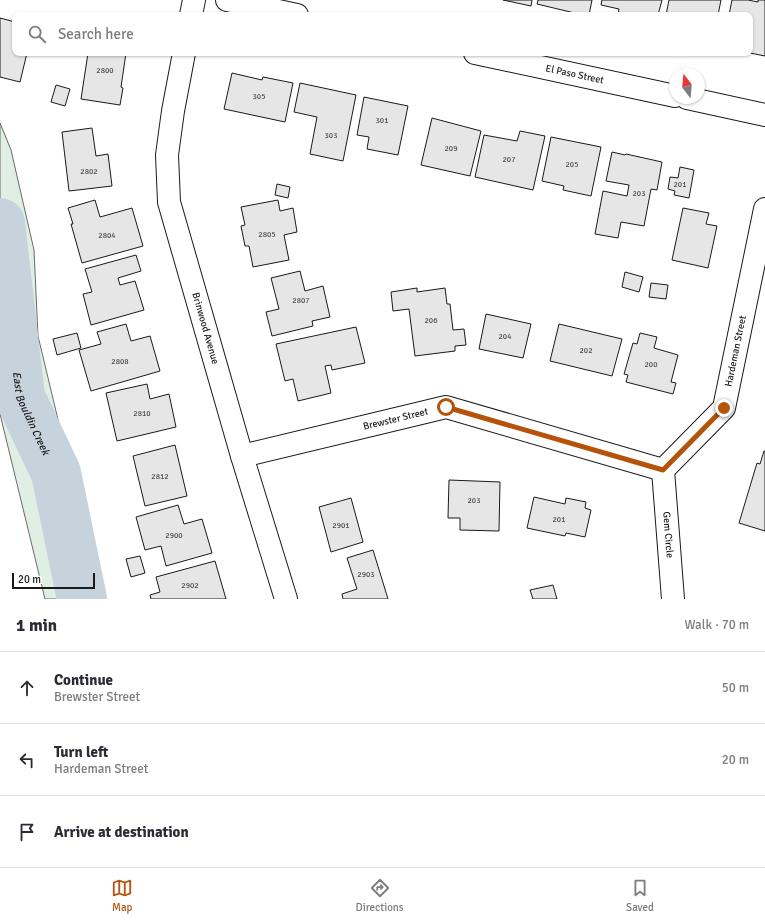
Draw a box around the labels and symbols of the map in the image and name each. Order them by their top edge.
street label: El Paso Street [544,62,605,87]
house number: 2800 [96,65,114,75]
north arrow [669,68,705,104]
house number: 305 [253,91,265,101]
house number: 301 [376,115,388,125]
house number: 303 [325,130,337,140]
house number: 209 [445,143,457,153]
house number: 207 [503,154,515,164]
house number: 205 [566,159,578,169]
house number: 2802 [80,166,98,176]
house number: 201 [674,179,686,189]
house number: 203 [633,188,645,198]
house number: 2805 [258,229,276,239]
house number: 2804 [98,230,116,240]
street label: Brinwood Avenue [189,291,221,366]
house number: 2807 [292,295,310,305]
street label: Hardeman Street [723,314,749,388]
house number: 206 [425,315,437,325]
house number: 204 [499,331,512,341]
house number: 202 [580,345,592,355]
house number: 2808 [111,356,129,366]
house number: 200 [645,359,657,369]
water label: East Bouldin Creek [11,371,54,458]
route start [437,398,455,416]
route end [715,399,733,417]
street label: Brewster Street [362,405,430,433]
house number: 2810 [133,408,151,418]
house number: 2812 [151,471,169,481]
house number: 203 [468,495,480,505]
street label: Gem Circle [660,511,676,558]
house number: 201 [553,514,565,524]
house number: 2901 [332,520,350,530]
house number: 2900 [165,530,183,540]
house number: 2903 [357,569,375,579]
scale bar [12,571,95,590]
house number: 2902 [181,580,199,590]

